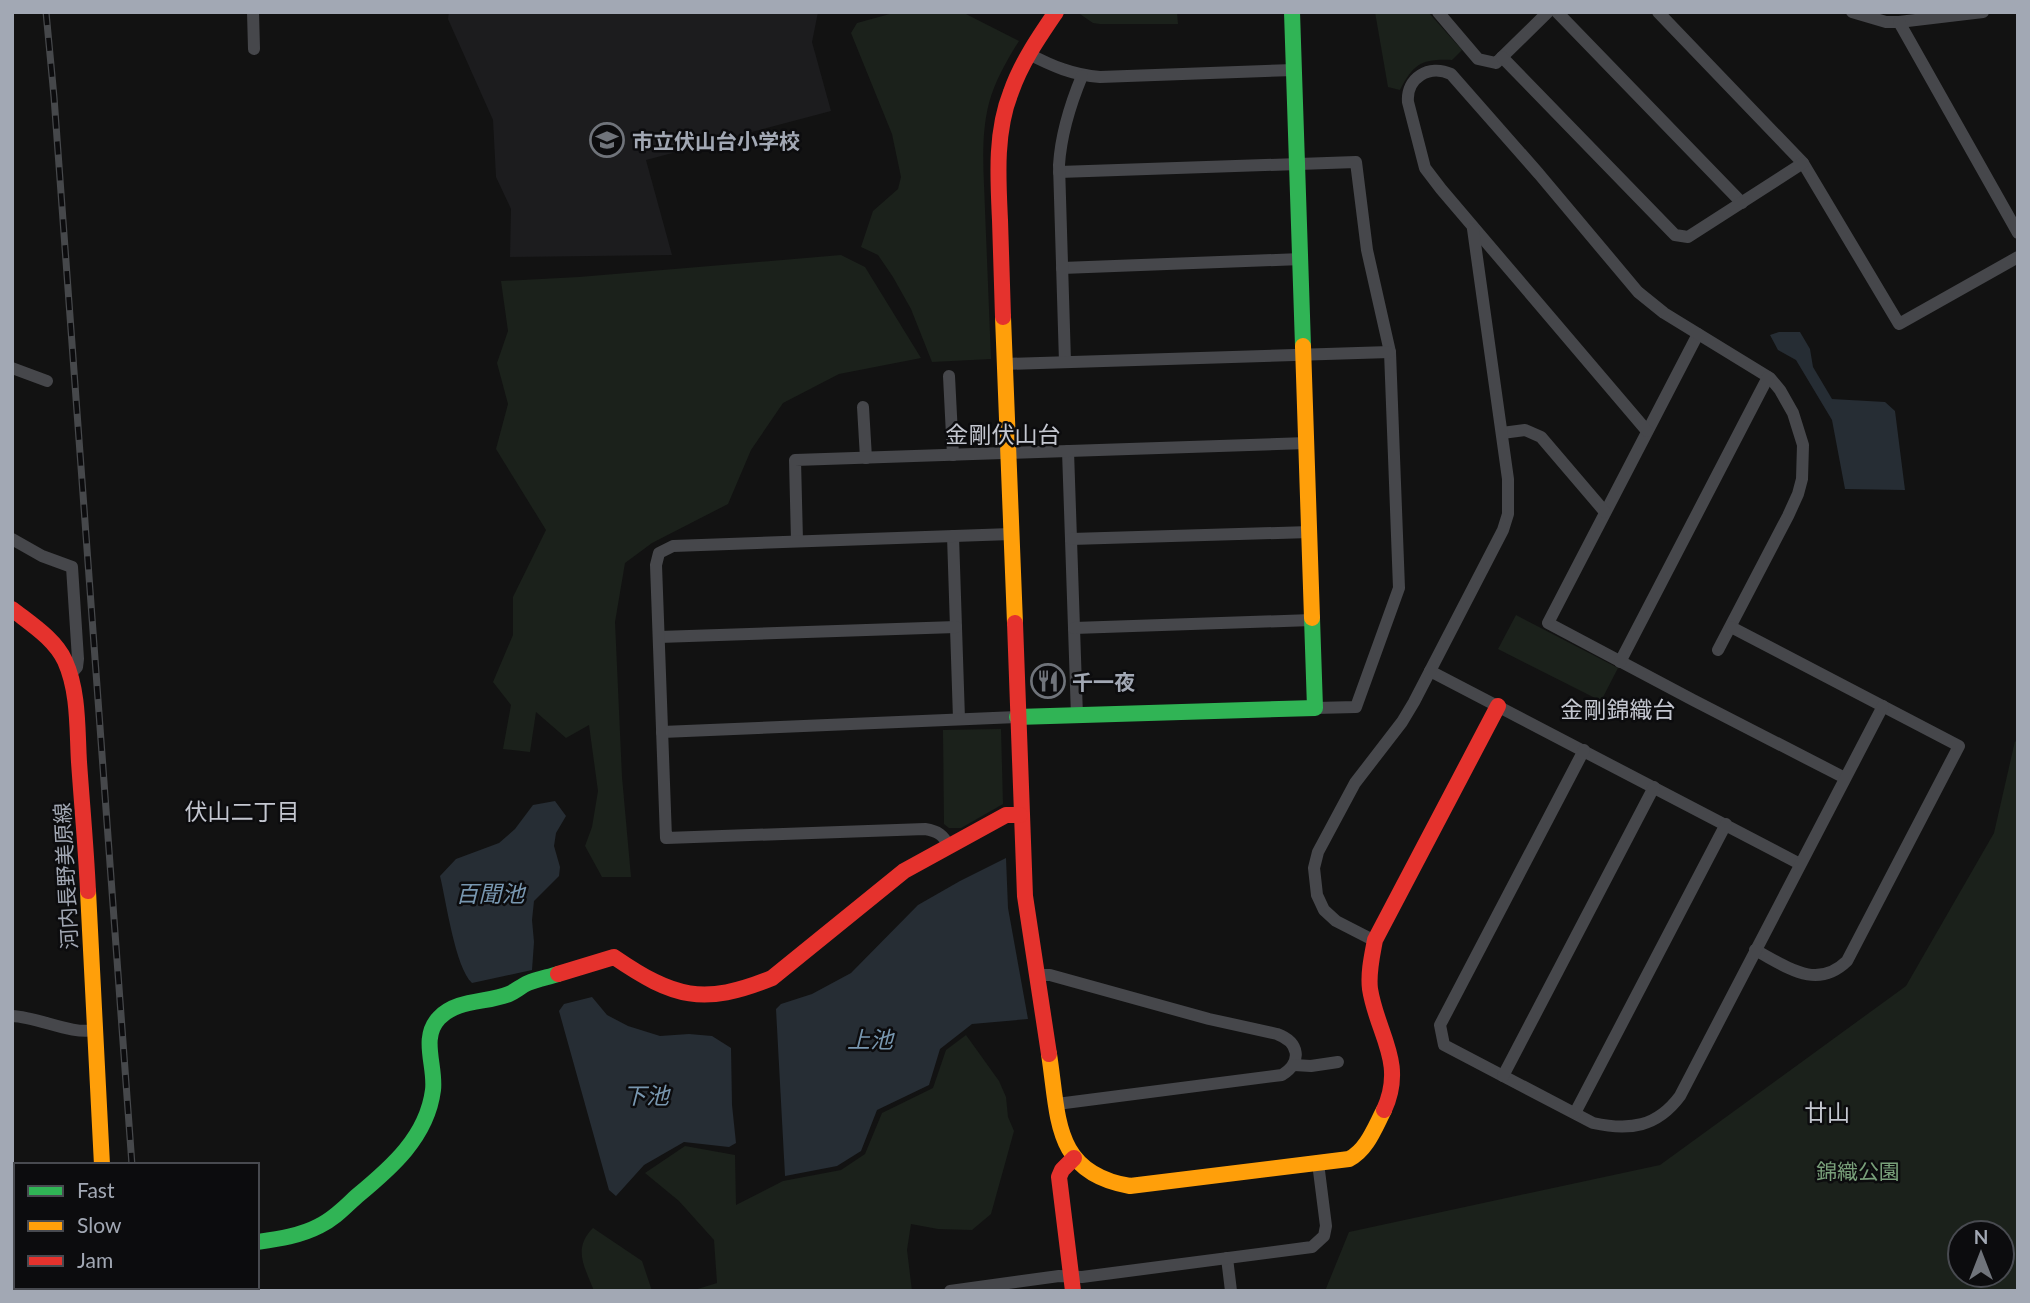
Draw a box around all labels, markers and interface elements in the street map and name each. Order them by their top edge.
school or university icon: 市立伏山台小学校 [588,121,626,159]
place label: 市立伏山台小学校 [632,128,800,153]
district label: 金剛伏山台 [946,420,1061,448]
restaurant icon: 千一夜 [1029,662,1067,700]
place label: 千一夜 [1072,669,1135,694]
district label: 金剛錦織台 [1561,695,1676,723]
district label: 伏山二丁目 [185,797,300,825]
street label: 河内長野美原線 [49,802,81,950]
water label: 百聞池 [456,879,527,907]
water label: 上池 [847,1025,895,1053]
water label: 下池 [623,1081,671,1109]
district label: 廿山 [1804,1098,1850,1126]
park label: 錦織公園 [1816,1158,1900,1183]
legend [14,1163,259,1289]
text: Fast [77,1177,115,1202]
text: Slow [77,1212,122,1237]
north arrow [1946,1219,2016,1289]
text: N [1974,1225,1988,1248]
text: Jam [77,1247,113,1272]

